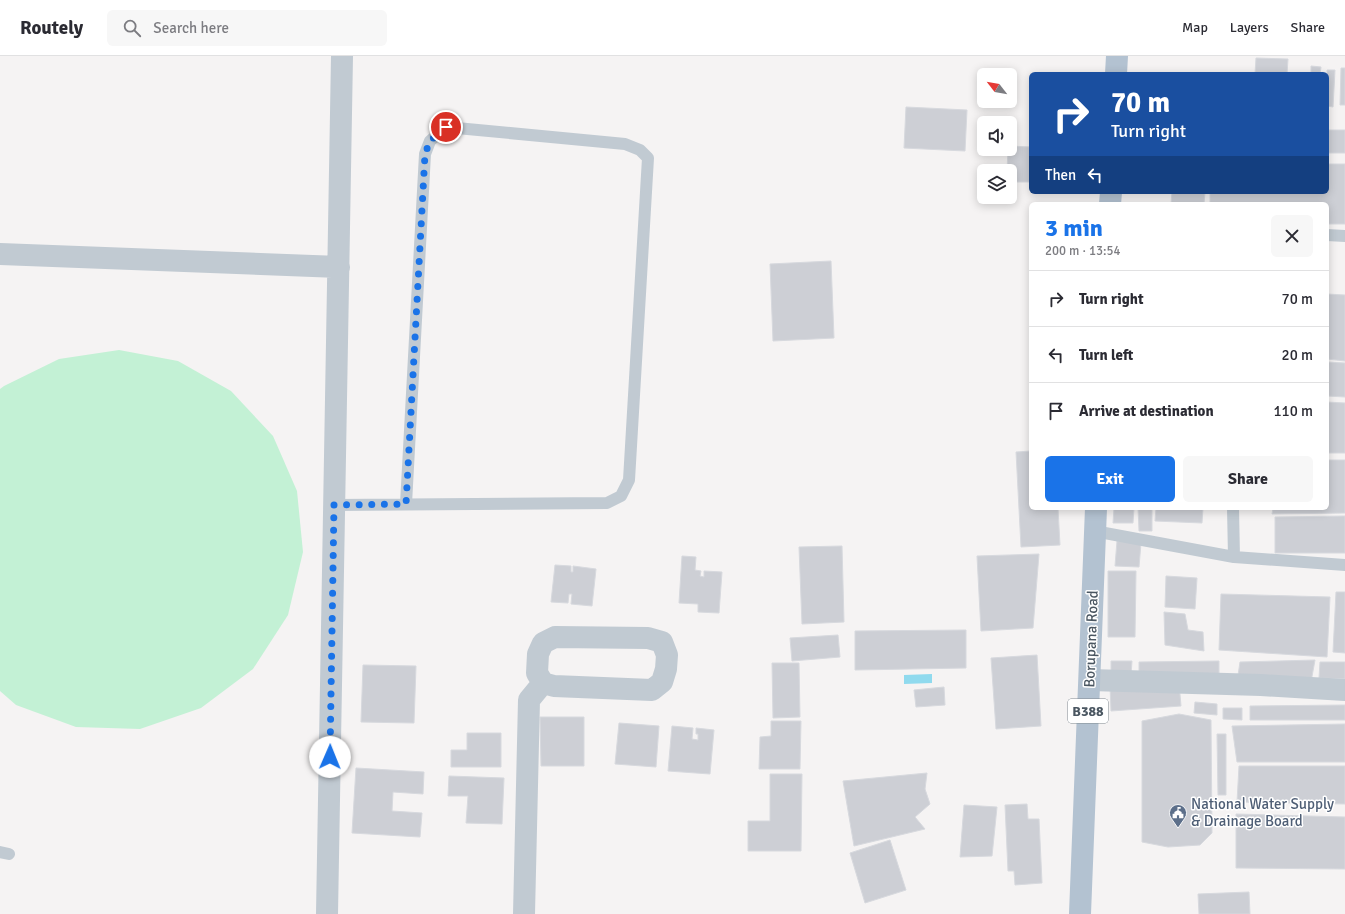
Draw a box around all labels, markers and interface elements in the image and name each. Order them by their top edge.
search box [107,10,387,46]
text: Routely [20,16,83,40]
icon: search [121,17,143,39]
text: Search here [153,19,229,37]
text: Map [1182,19,1208,36]
text: Layers [1230,19,1269,36]
text: Share [1291,19,1325,36]
north arrow [977,68,1017,108]
map controls [977,68,1017,204]
text: 70 m [1111,86,1170,120]
icon: right [1045,88,1097,140]
pin [429,110,463,144]
icon: arrive [435,116,457,138]
button: sound [977,116,1017,156]
text: Turn right [1111,120,1186,142]
button: layers [977,164,1017,204]
icon: left [1084,164,1106,186]
text: Then [1045,166,1076,184]
text: 3 min [1045,213,1103,243]
button: close [1271,215,1313,257]
text: 200 m · 13:54 [1045,243,1121,259]
icon: right [1045,288,1067,310]
text: Turn right [1079,290,1144,308]
text: 70 m [1282,290,1313,308]
icon: left [1045,344,1067,366]
text: Turn left [1079,346,1133,364]
text: 20 m [1282,346,1313,364]
icon: arrive [1045,400,1067,422]
text: Arrive at destination [1079,402,1214,420]
text: 110 m [1273,402,1313,420]
button: Exit [1045,456,1175,502]
button: Share [1183,456,1313,502]
street label: Borupana Road [1080,590,1102,688]
road number: B388 [1068,699,1108,723]
position arrow [309,736,351,778]
place label: National Water Supply & Drainage Board [1191,795,1334,830]
public building icon: National Water Supply & Drainage Board [1168,803,1188,828]

